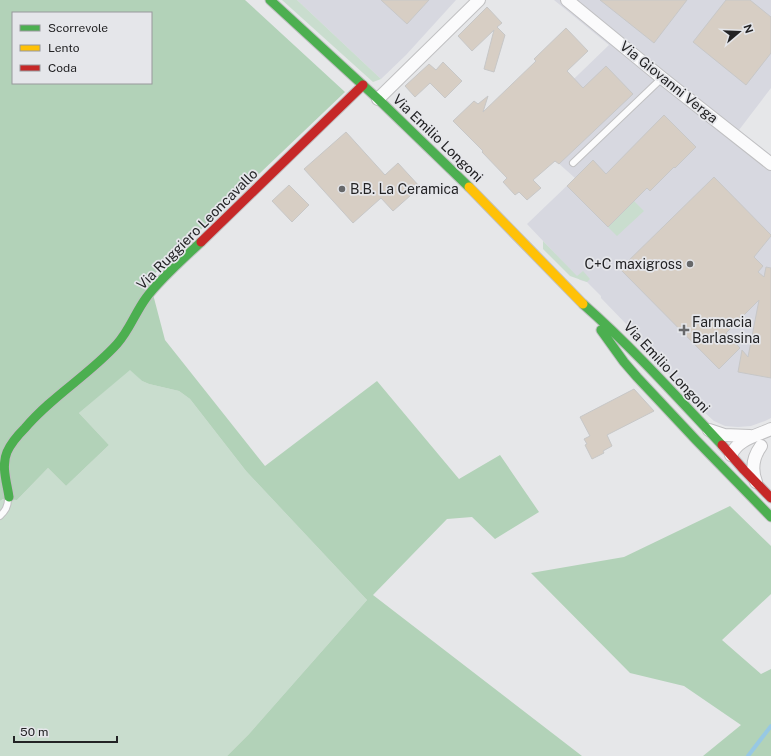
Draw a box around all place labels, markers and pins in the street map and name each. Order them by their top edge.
place label: B.B. La Ceramica [350,181,459,197]
marker: B.B. La Ceramica [337,184,347,194]
place label: C+C maxigross [584,256,682,272]
marker: C+C maxigross [685,259,695,269]
place label: Farmacia Barlassina [692,314,760,346]
marker: Farmacia Barlassina [679,325,689,335]

